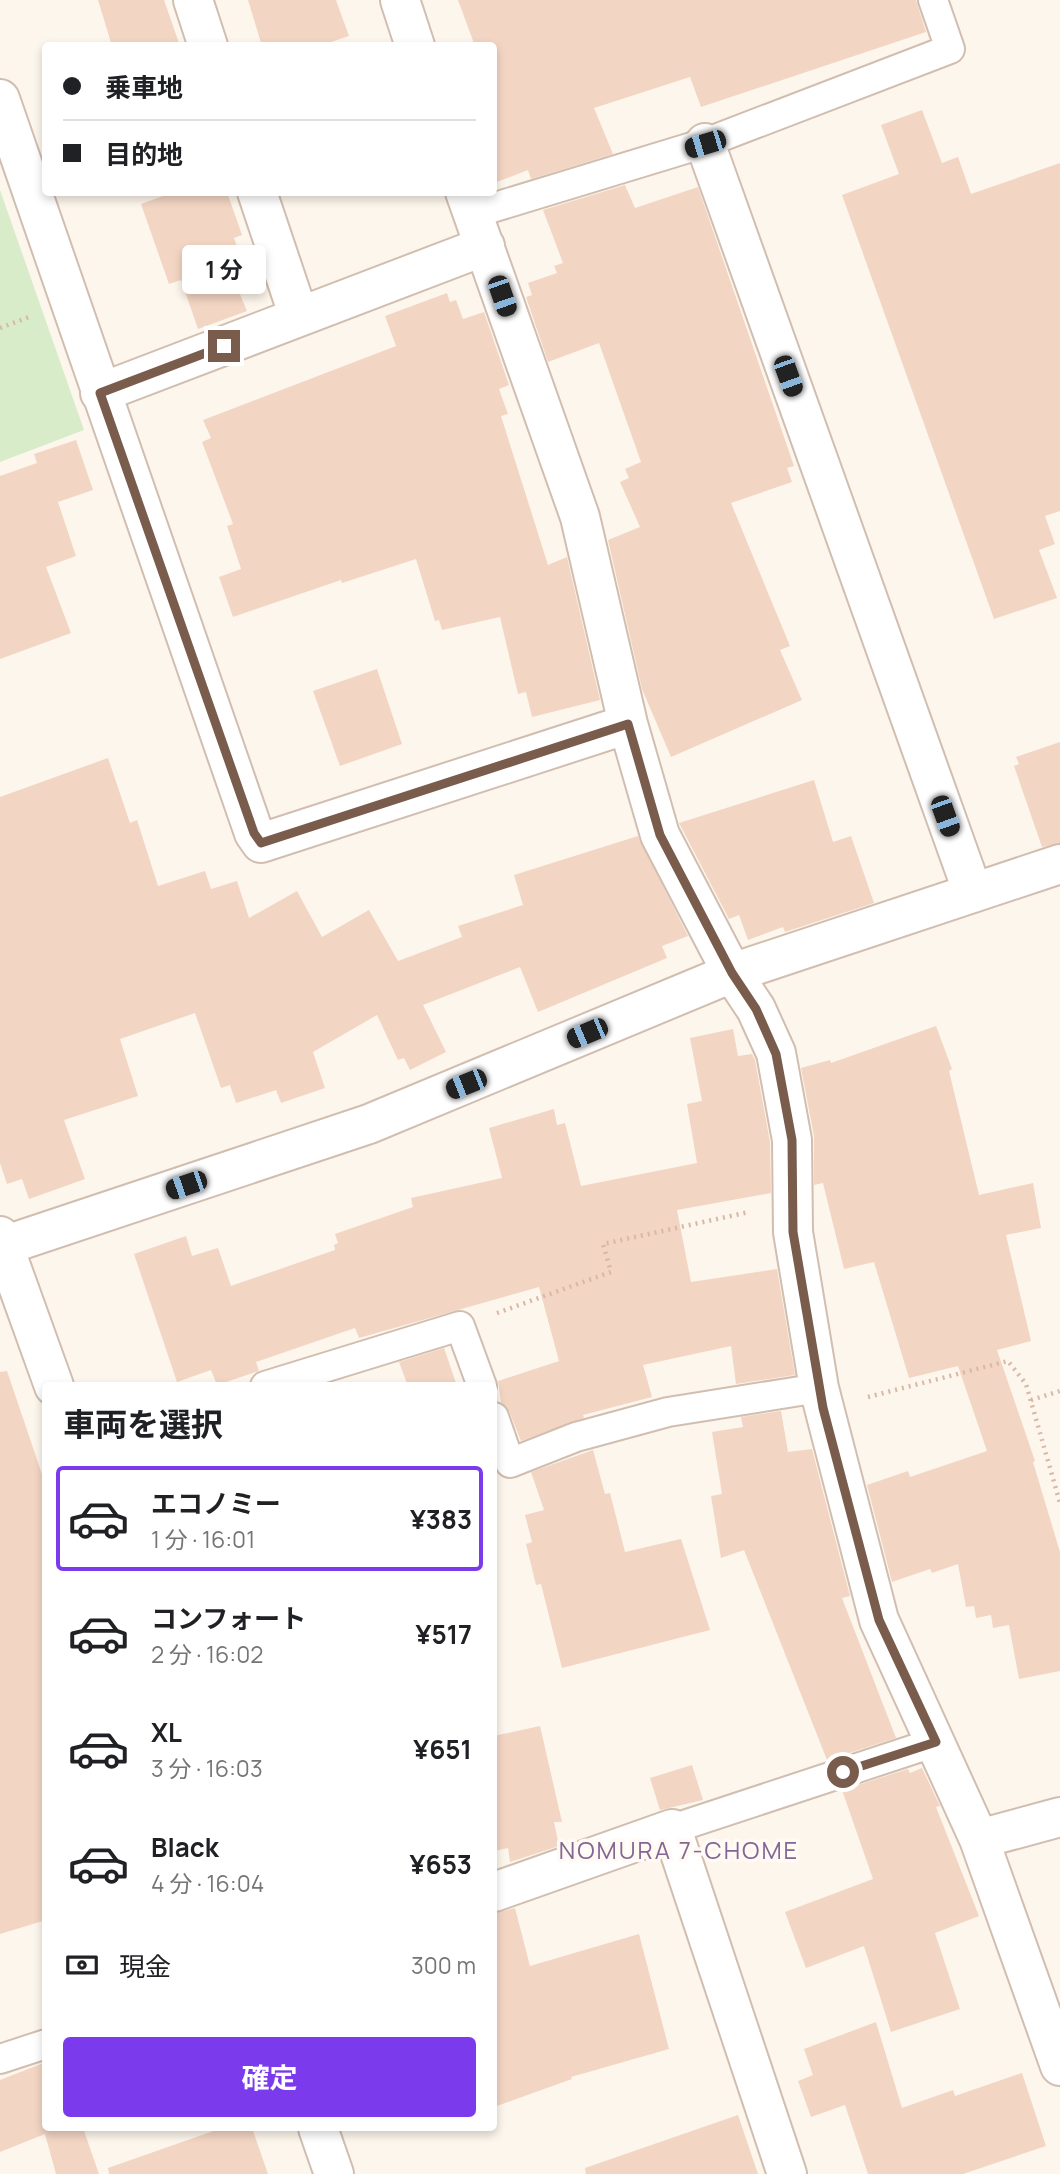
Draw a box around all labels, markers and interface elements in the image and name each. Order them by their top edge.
text: 乗車地 [105,69,183,105]
car [682,128,729,160]
text: 目的地 [105,136,183,172]
callout: 1 分 [182,244,266,294]
text: 1 分 [205,253,243,285]
car [486,273,519,319]
route end [208,330,240,362]
car [771,353,806,399]
car [928,793,963,839]
car [564,1015,611,1051]
car [443,1066,490,1102]
car [163,1168,210,1202]
text: 車両を選択 [63,1402,223,1446]
text: エコノミー [151,1485,281,1521]
icon: car [67,1487,130,1550]
text: ¥383 [410,1501,472,1537]
text: 1 分 · 16:01 [151,1523,255,1555]
text: コンフォート [151,1600,306,1636]
icon: car [67,1602,130,1665]
text: ¥517 [416,1616,472,1652]
text: 2 分 · 16:02 [151,1638,263,1670]
text: XL [151,1714,182,1750]
icon: car [67,1717,130,1780]
text: ¥651 [413,1731,472,1767]
text: 3 分 · 16:03 [151,1752,263,1784]
route start [827,1756,859,1788]
text: Black [151,1829,219,1865]
icon: car [67,1832,130,1895]
district label: NOMURA 7-CHOME [559,1833,799,1866]
text: ¥653 [410,1846,472,1882]
text: 4 分 · 16:04 [151,1867,264,1899]
icon: cash [63,1946,101,1984]
text: 現金 [119,1948,171,1984]
text: 300 m [411,1949,476,1981]
button: 確定 [63,2037,476,2117]

